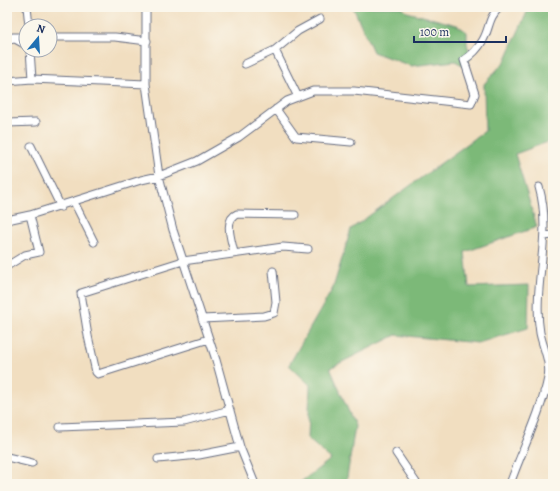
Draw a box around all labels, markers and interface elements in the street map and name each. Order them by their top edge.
north arrow [18,18,58,58]
scale bar [414,18,506,44]
text: N [35,21,47,37]
text: 100 m [420,24,449,40]

